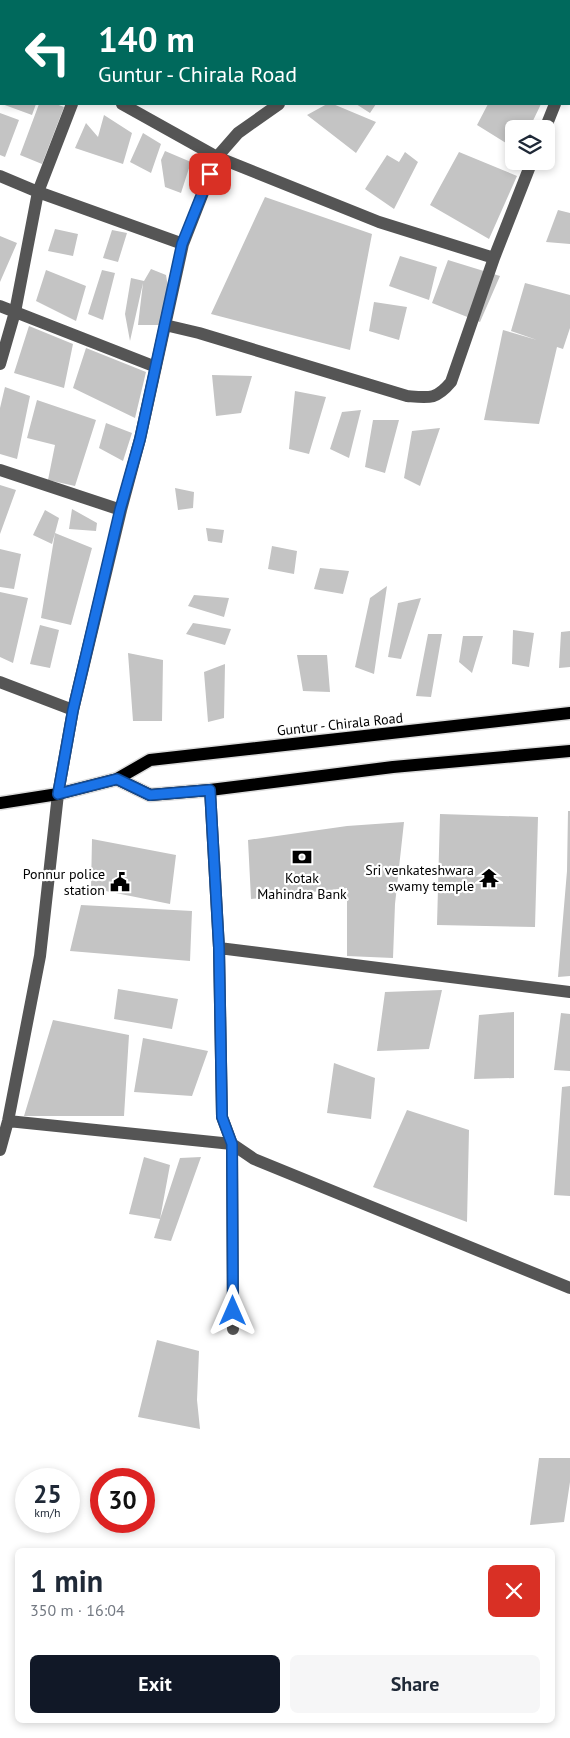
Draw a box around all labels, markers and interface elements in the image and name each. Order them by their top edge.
text: 140 m [98,16,195,62]
icon: left [15,20,80,85]
text: Guntur - Chirala Road [98,60,297,88]
map controls [505,120,555,170]
button: layers [505,120,555,170]
pin [189,153,231,195]
icon: arrive [196,160,224,188]
street label: Guntur - Chirala Road [276,708,404,740]
bank icon: Kotak Mahindra Bank [291,846,313,868]
place label: Sri venkateshwara swamy temple [365,861,474,895]
place label: Ponnur police station [23,865,105,899]
temple icon: Sri venkateshwara swamy temple [478,867,500,889]
place label: Kotak Mahindra Bank [257,869,347,903]
public building icon: Ponnur police station [109,871,131,893]
position arrow [206,1284,258,1336]
speed limit sign: 30 [90,1468,155,1533]
text: 25 [33,1478,62,1510]
text: km/h [34,1505,61,1520]
text: 1 min [30,1561,103,1600]
button: close [488,1565,540,1617]
text: 350 m · 16:04 [30,1600,125,1620]
button: Exit [30,1655,280,1713]
button: Share [290,1655,540,1713]

